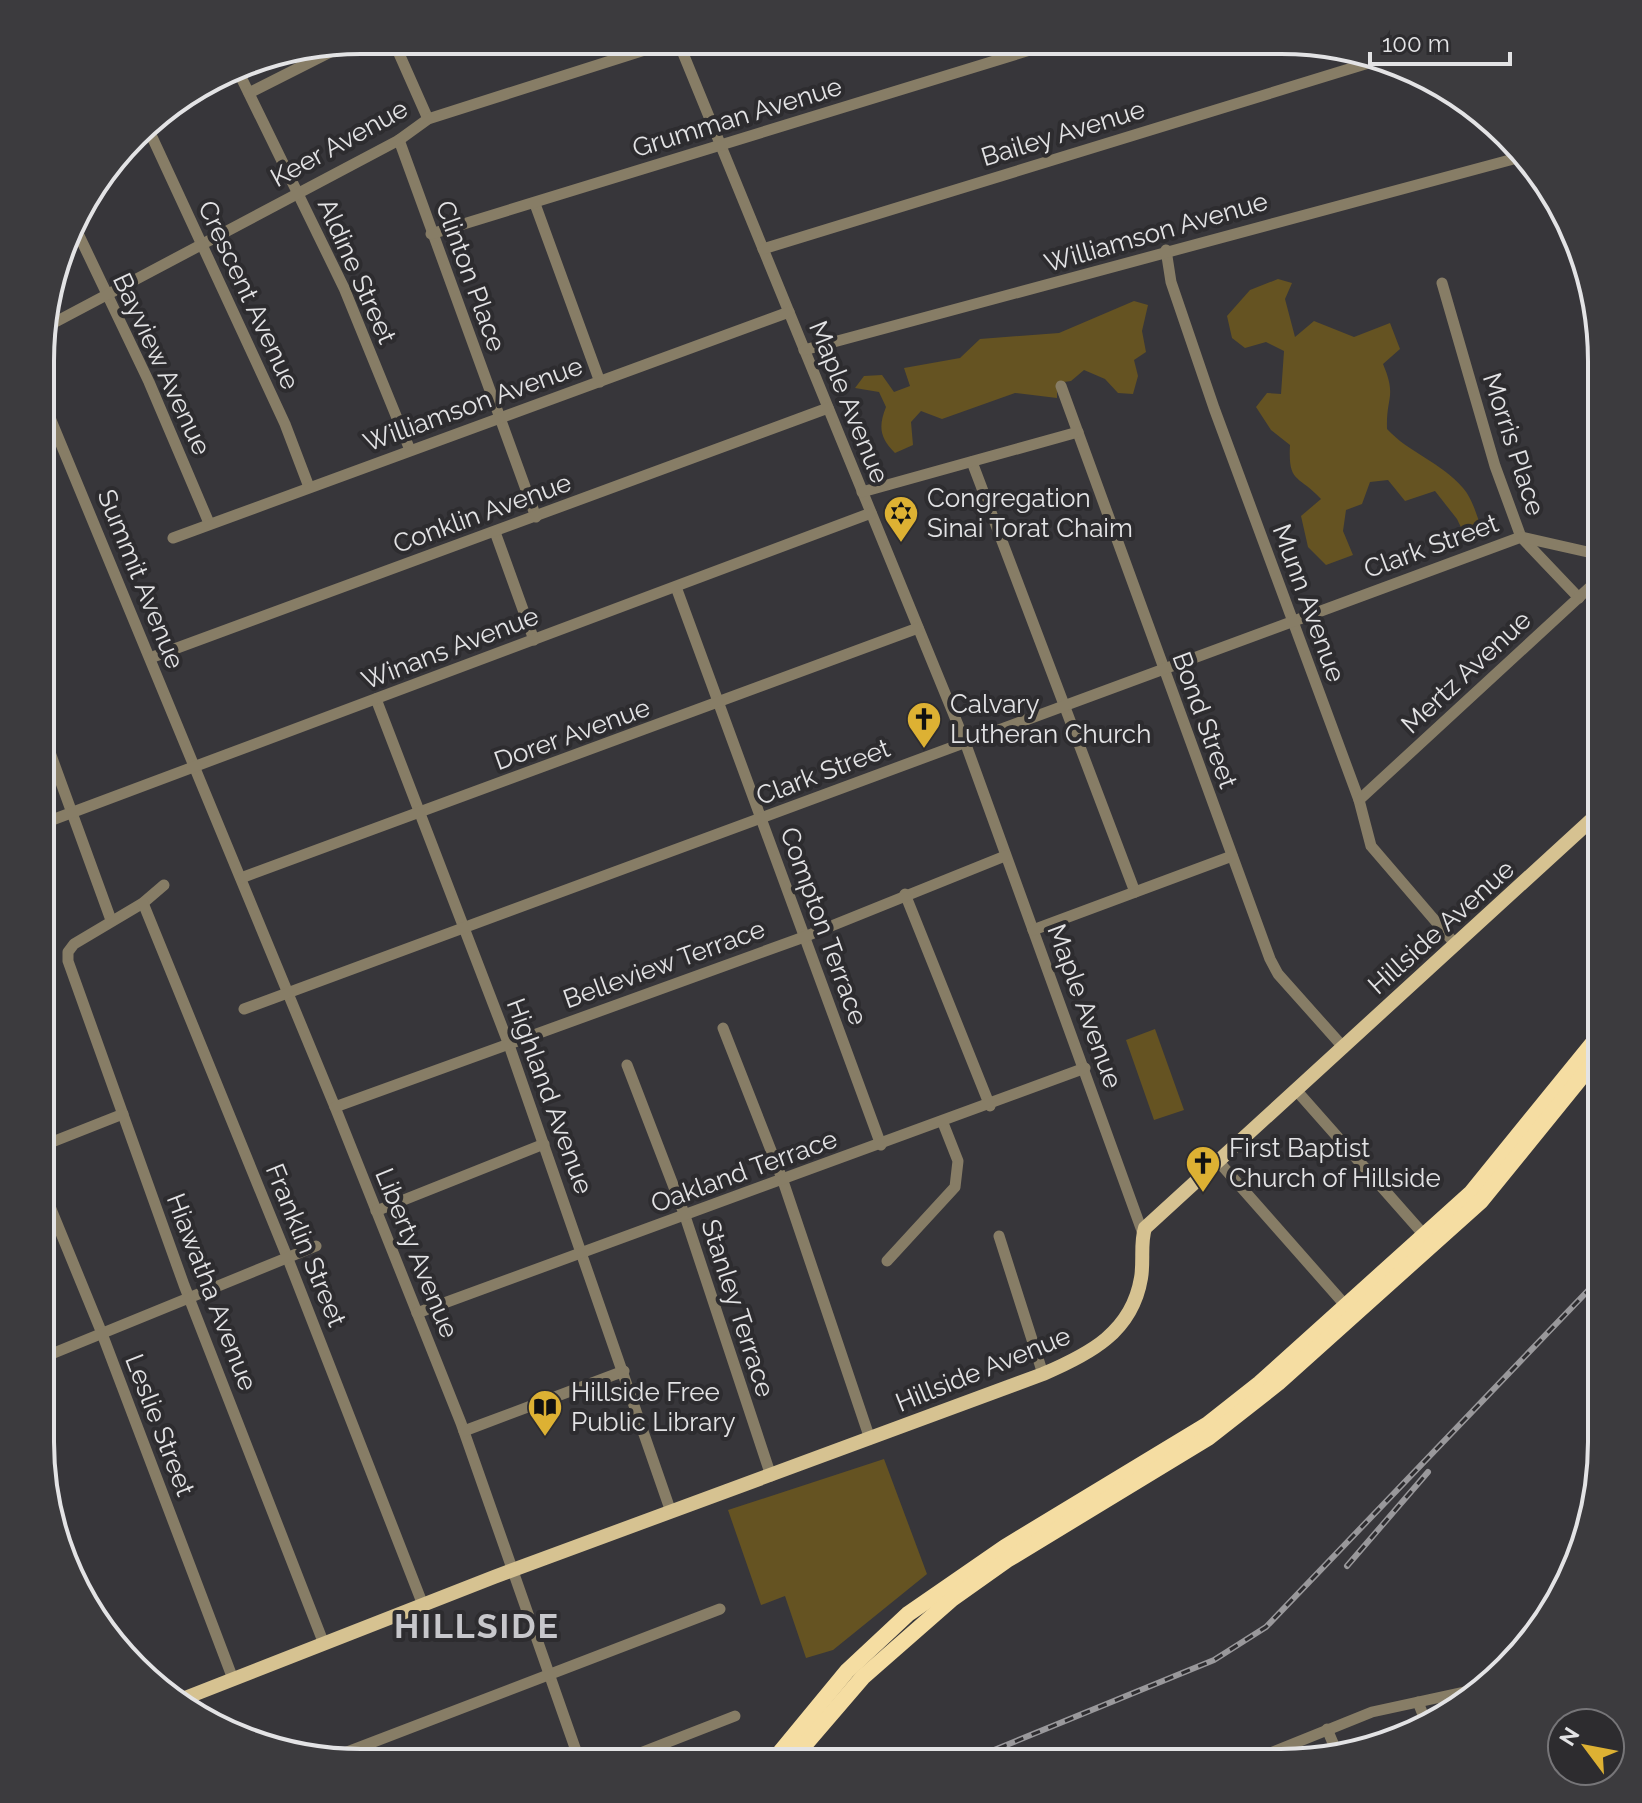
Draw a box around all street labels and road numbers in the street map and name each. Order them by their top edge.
street label: Grumman Avenue [629,71,845,163]
street label: Keer Avenue [265,93,413,193]
street label: Bailey Avenue [978,94,1148,172]
street label: Williamson Avenue [1041,186,1271,278]
street label: Aldine Street [312,194,402,348]
street label: Crescent Avenue [192,196,306,394]
street label: Clinton Place [430,197,512,355]
street label: Bayview Avenue [107,268,217,460]
street label: Maple Avenue [803,317,895,487]
street label: Williamson Avenue [359,350,587,458]
street label: Morris Place [1477,369,1551,519]
street label: Conklin Avenue [389,467,575,559]
street label: Summit Avenue [91,485,191,673]
street label: Clark Street [1360,508,1503,584]
street label: Munn Avenue [1267,520,1351,686]
street label: Winans Avenue [357,600,543,696]
street label: Mertz Avenue [1395,605,1537,739]
street label: Bond Street [1166,648,1244,793]
street label: Dorer Avenue [490,692,654,776]
street label: Clark Street [752,733,894,811]
street label: Compton Terrace [774,823,874,1029]
street label: Hillside Avenue [1362,854,1520,1000]
street label: Belleview Terrace [559,914,769,1014]
street label: Maple Avenue [1041,920,1129,1092]
street label: Highland Avenue [501,994,599,1198]
street label: Oakland Terrace [647,1123,841,1219]
street label: Franklin Street [260,1159,352,1331]
street label: Liberty Avenue [369,1164,465,1342]
street label: Hiawatha Avenue [161,1189,263,1395]
street label: Stanley Terrace [695,1215,781,1401]
street label: Hillside Avenue [891,1320,1075,1418]
street label: Leslie Street [119,1350,201,1500]

